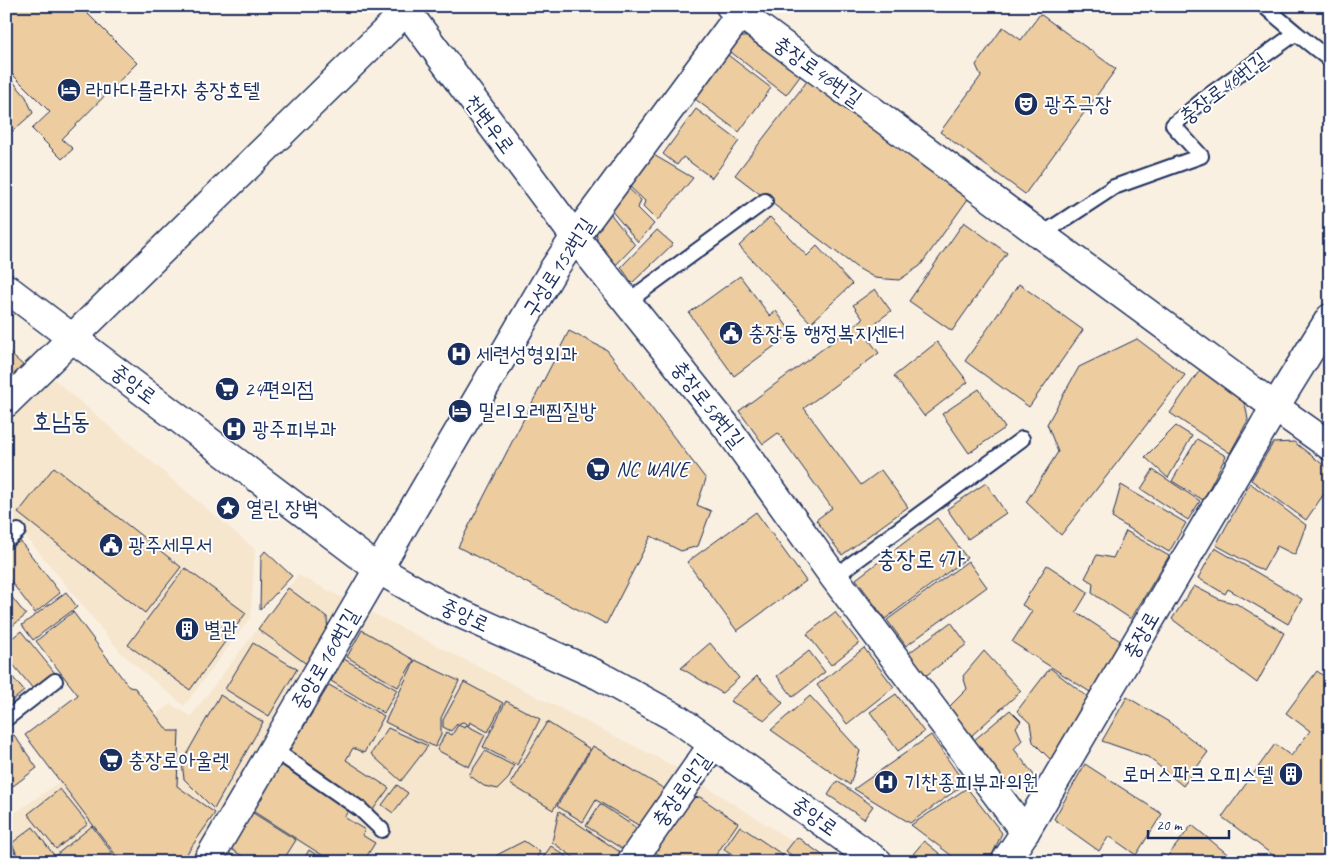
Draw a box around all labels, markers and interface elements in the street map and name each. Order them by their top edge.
street label: 충장로46번길 [769,30,868,112]
street label: 충장로46번길 [1174,46,1272,129]
hotel icon: 라마다플라자 충장호텔 [56,77,82,103]
place label: 라마다플라자 충장호텔 [86,77,260,103]
street label: 천변우로 [459,89,521,159]
theatre icon: 광주극장 [1013,91,1039,117]
place label: 광주극장 [1044,91,1112,117]
street label: 구성로152번길 [516,213,600,321]
public building icon: 충장동 행정복지센터 [718,320,744,346]
place label: 충장동 행정복지센터 [748,320,905,346]
hospital icon: 세련성형외과 [446,341,472,367]
place label: 세련성형외과 [476,341,577,367]
street label: 충장로58번길 [666,355,750,453]
street label: 중앙로 [106,358,162,410]
supermarket icon: 24편의점 [214,376,240,402]
place label: 24편의점 [244,376,314,402]
hotel icon: 밀리오레찜질방 [447,398,473,424]
place label: 밀리오레찜질방 [478,398,596,424]
district label: 호남동 [32,406,90,436]
hospital icon: 광주피부과 [221,416,247,442]
place label: 광주피부과 [252,416,337,442]
supermarket icon: NC WAVE [585,456,611,482]
place label: NC WAVE [616,456,691,482]
place icon: 열린 장벽 [215,495,241,521]
place label: 열린 장벽 [246,495,319,521]
public building icon: 광주세무서 [98,532,124,558]
place label: 광주세무서 [128,532,213,558]
district label: 충장로4가 [877,544,965,574]
street label: 중앙로 [437,593,493,637]
street label: 중앙로160번길 [286,604,365,714]
street label: 충장로 [1117,607,1165,663]
building icon: 별관 [174,616,200,642]
place label: 별관 [204,616,238,642]
supermarket icon: 충장로아울렛 [98,747,124,773]
place label: 충장로아울렛 [128,747,229,773]
street label: 충장로안길 [646,748,716,832]
place label: 로머스파크오피스텔 [1122,761,1274,787]
building icon: 로머스파크오피스텔 [1278,761,1304,787]
hospital icon: 기찬종피부과의원 [873,769,899,795]
place label: 기찬종피부과의원 [904,769,1039,795]
street label: 중앙로 [787,791,843,841]
scale bar [1148,808,1230,840]
text: 20 m [1156,816,1183,835]

